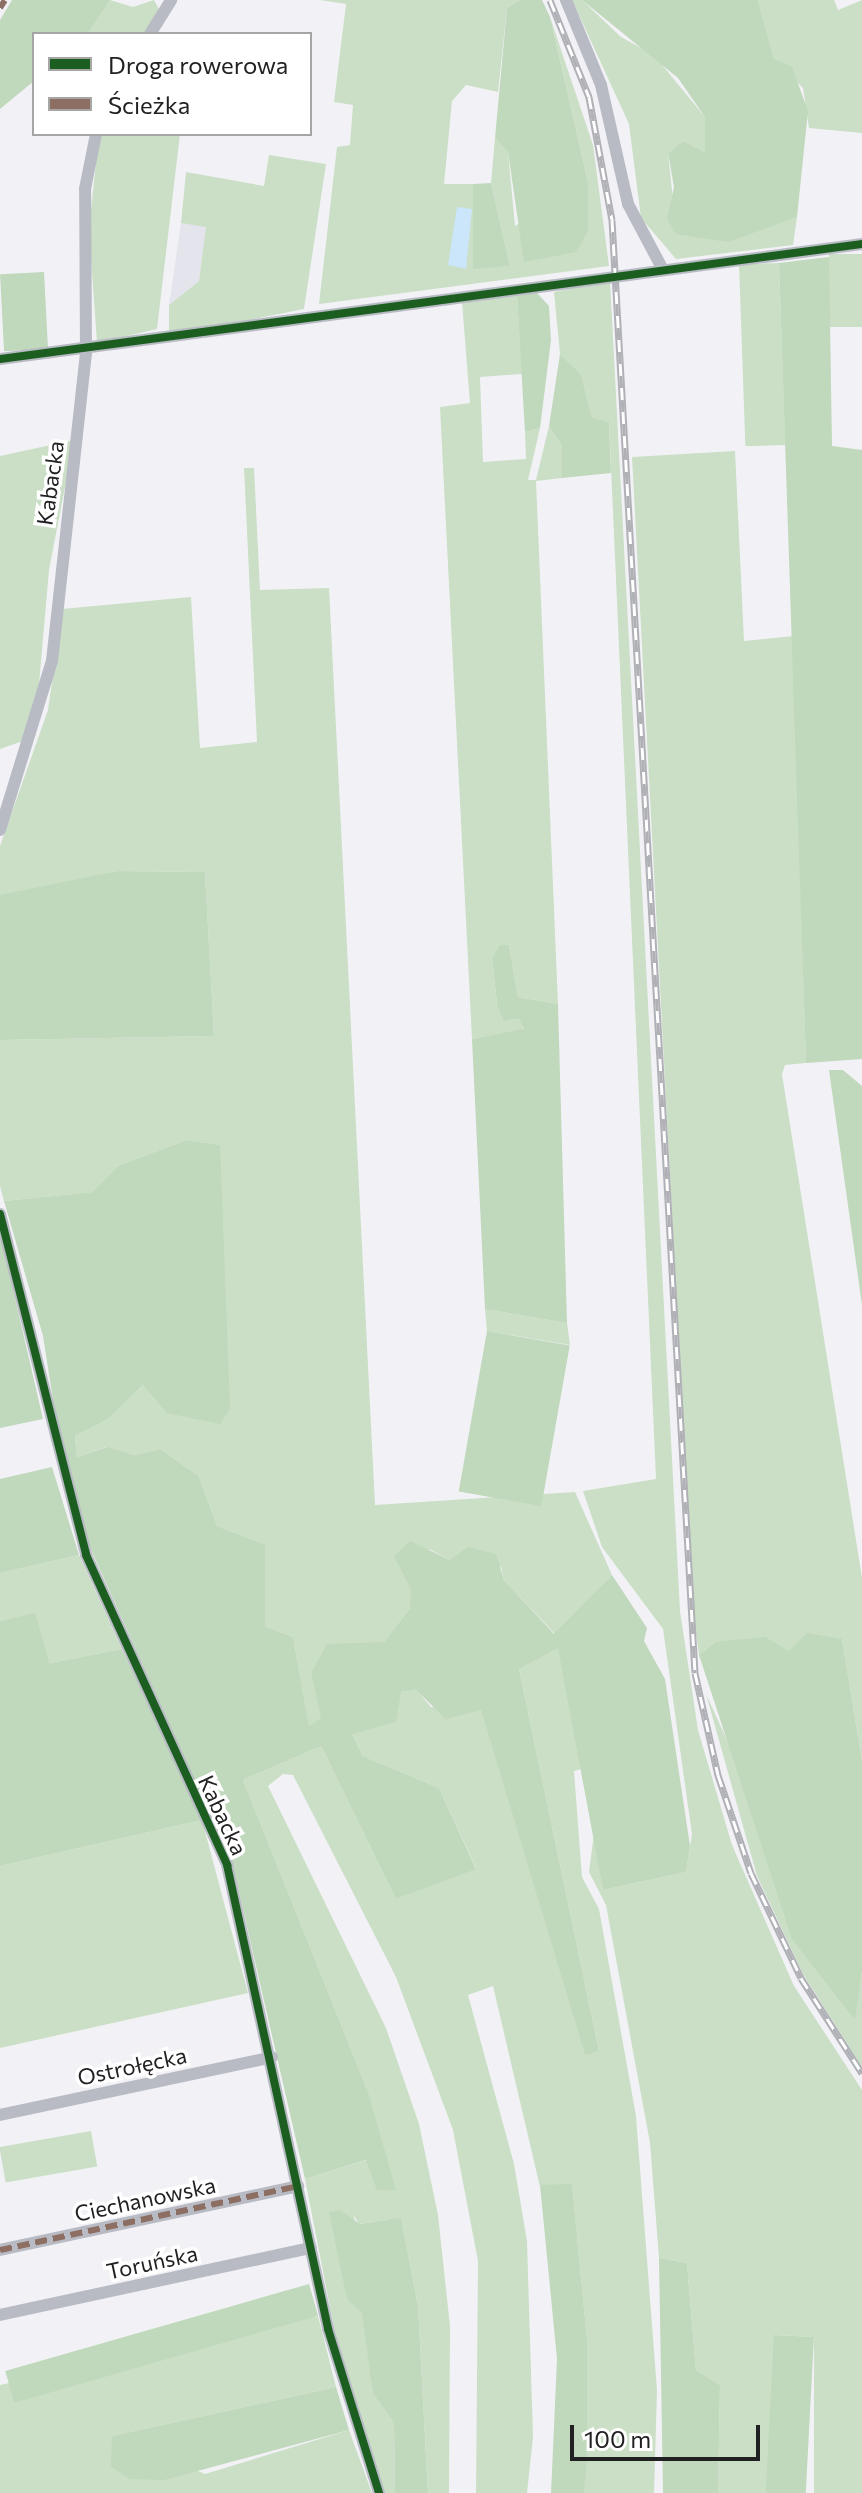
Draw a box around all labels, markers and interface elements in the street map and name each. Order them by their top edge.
legend [32,32,312,136]
text: Droga rowerowa [108,50,288,79]
text: Ścieżka [108,90,190,119]
street label: Kabacka [31,439,69,527]
street label: Kabacka [193,1771,253,1859]
street label: Ostrołęcka [75,2042,189,2090]
street label: Ciechanowska [72,2171,218,2227]
street label: Toruńska [104,2239,200,2285]
scale bar [574,2409,764,2459]
text: 100 m [584,2424,651,2453]

